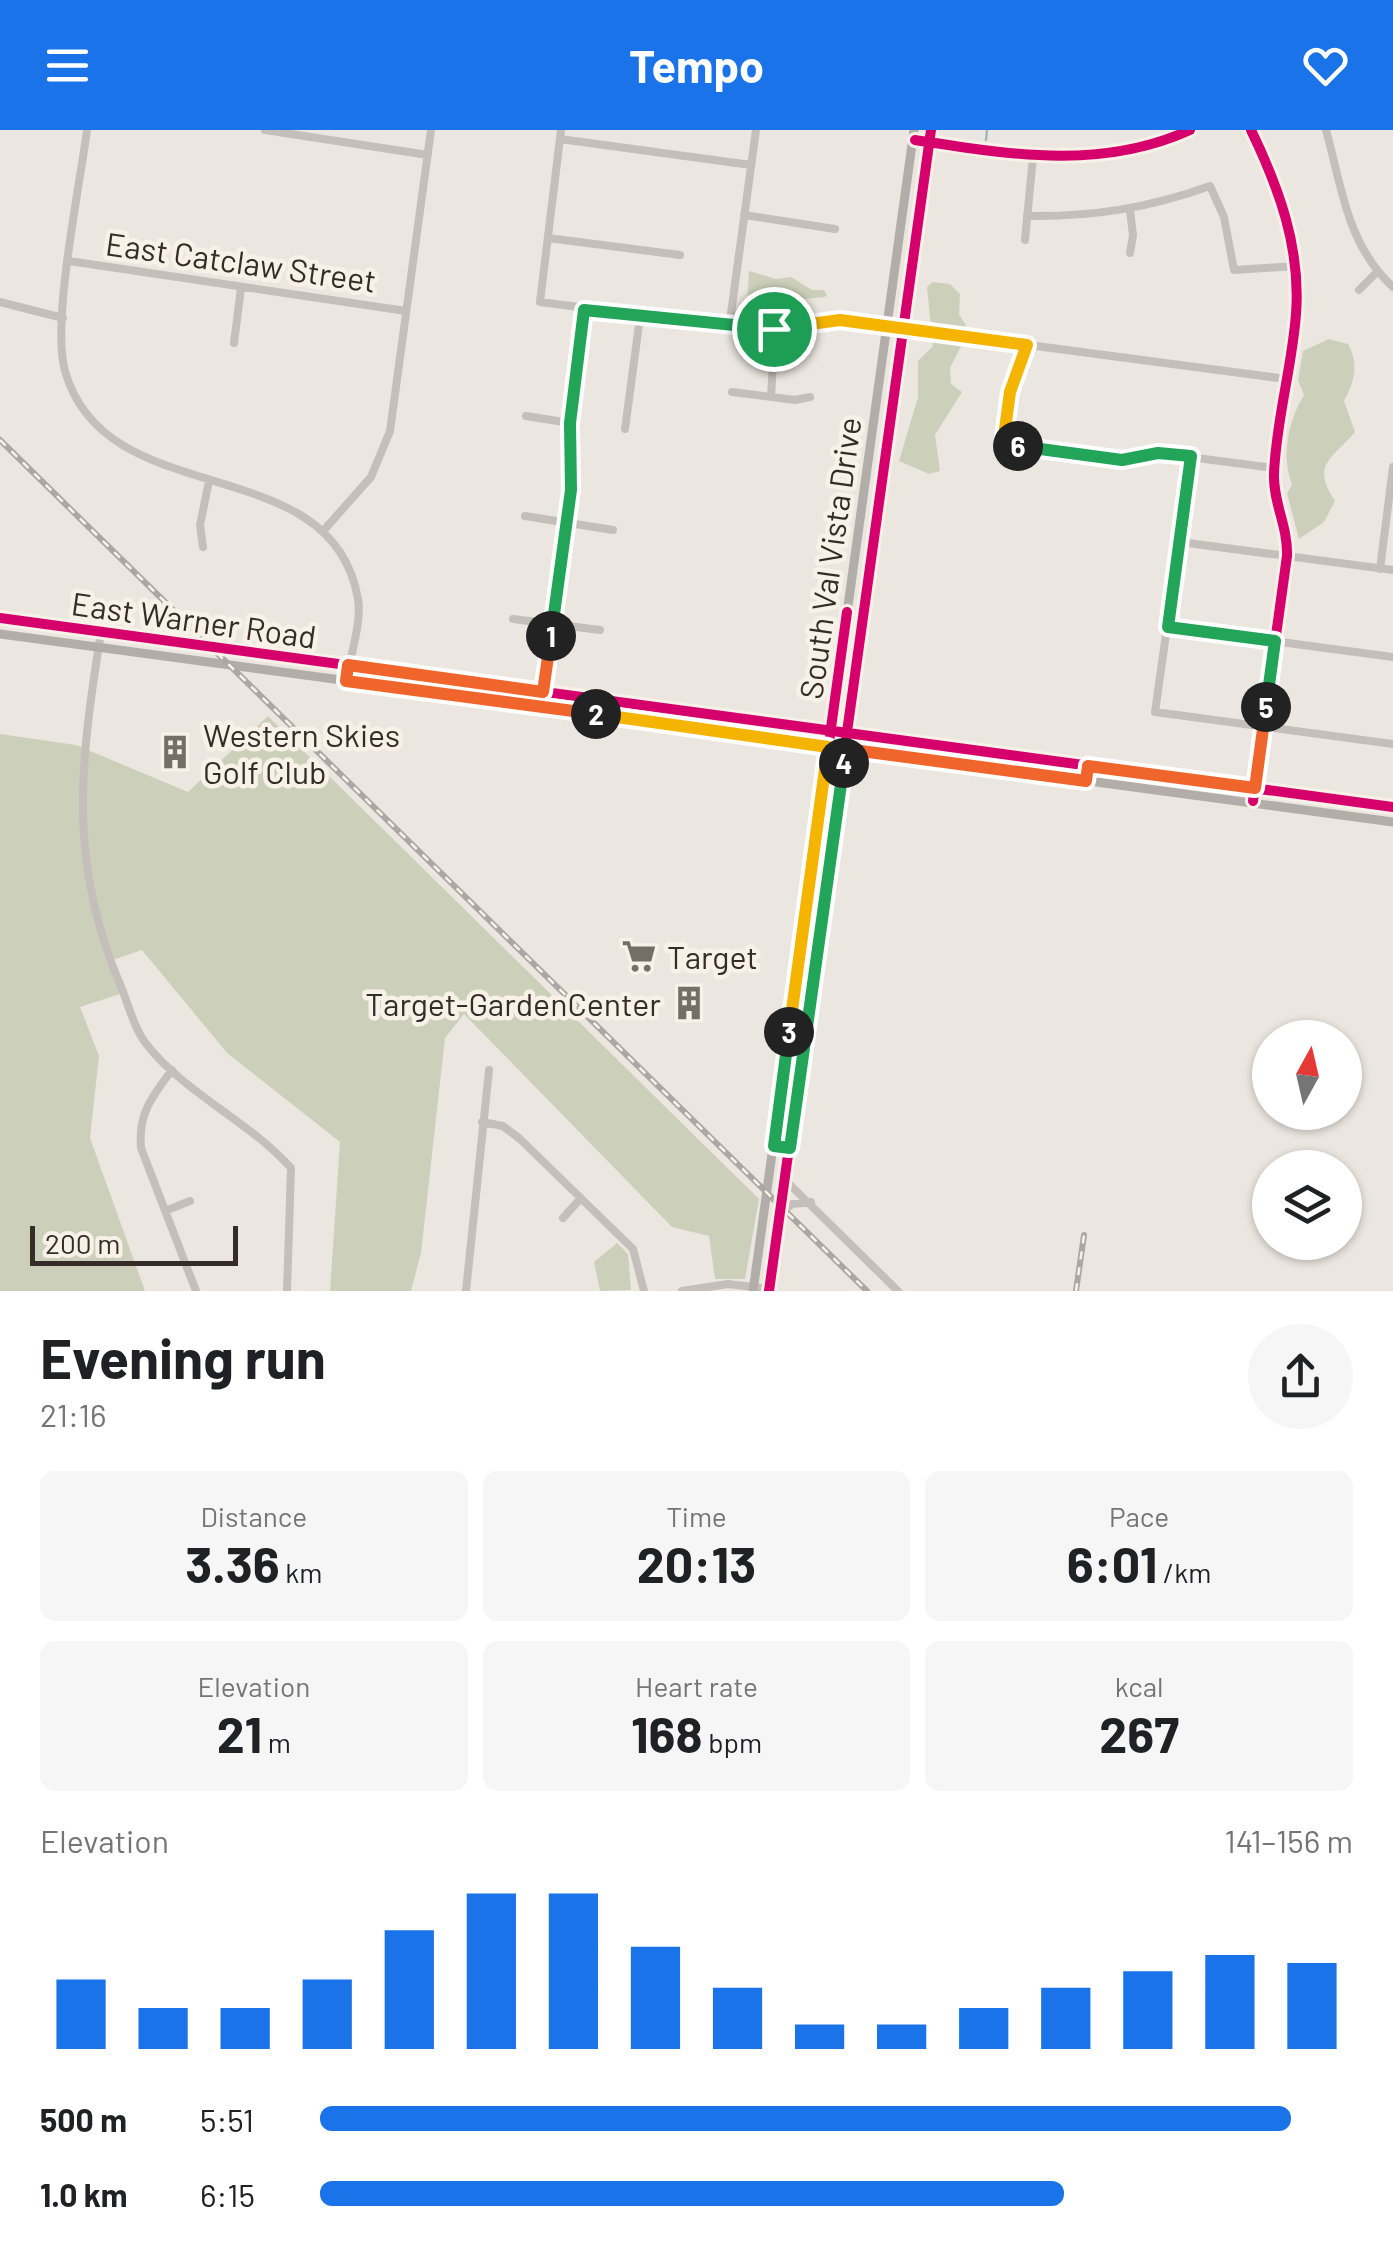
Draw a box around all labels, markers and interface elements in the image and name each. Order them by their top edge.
icon: menu [40,38,95,93]
text: Tempo [629,38,764,92]
icon: heart [1298,38,1353,93]
street label: East Catclaw Street [103,223,379,299]
pin [732,287,817,372]
icon: arrive [747,302,802,357]
street label: South Val Vista Drive [790,415,868,701]
pin: 6 [993,421,1043,471]
text: 6 [1010,429,1026,463]
street label: East Warner Road [69,583,319,655]
pin: 1 [526,611,576,661]
text: 1 [546,619,556,653]
pin: 5 [1241,682,1291,732]
pin: 2 [571,689,621,739]
text: 5 [1258,690,1274,724]
text: 2 [588,697,604,731]
place label: Western Skies Golf Club [203,715,400,790]
building icon: Western Skies Golf Club [156,733,194,771]
pin: 4 [819,738,869,788]
text: 4 [836,746,852,780]
supermarket icon: Target [620,937,658,975]
place label: Target [667,937,758,975]
place label: Target-GardenCenter [365,984,661,1022]
building icon: Target-GardenCenter [670,984,708,1022]
pin: 3 [764,1007,814,1057]
text: 3 [781,1015,797,1049]
north arrow [1252,1020,1362,1130]
map controls [1252,1020,1362,1260]
button: layers [1252,1150,1362,1260]
scale bar [30,1221,238,1266]
text: 200 m [45,1226,120,1260]
text: Evening run [40,1324,326,1390]
button: share [1248,1324,1353,1429]
text: 21:16 [40,1395,106,1433]
text: Distance [200,1499,307,1533]
text: Time [666,1499,727,1533]
text: Pace [1109,1499,1169,1533]
text: 3.36 [185,1533,280,1593]
text: 20:13 [637,1533,756,1593]
text: 6:01 [1067,1533,1158,1593]
text: km [280,1555,322,1589]
text: /km [1158,1555,1212,1589]
text: Elevation [197,1669,310,1703]
text: Heart rate [635,1669,758,1703]
text: kcal [1115,1669,1164,1703]
text: 21 [217,1703,262,1763]
text: 168 [631,1703,703,1763]
text: 267 [1099,1703,1179,1763]
text: m [262,1725,291,1759]
text: bpm [703,1725,762,1759]
text: Elevation [40,1821,169,1859]
text: 141–156 m [1225,1821,1353,1859]
text: 500 m [40,2100,127,2138]
text: 5:51 [200,2100,254,2138]
text: 1.0 km [40,2175,128,2213]
text: 6:15 [200,2175,255,2213]

